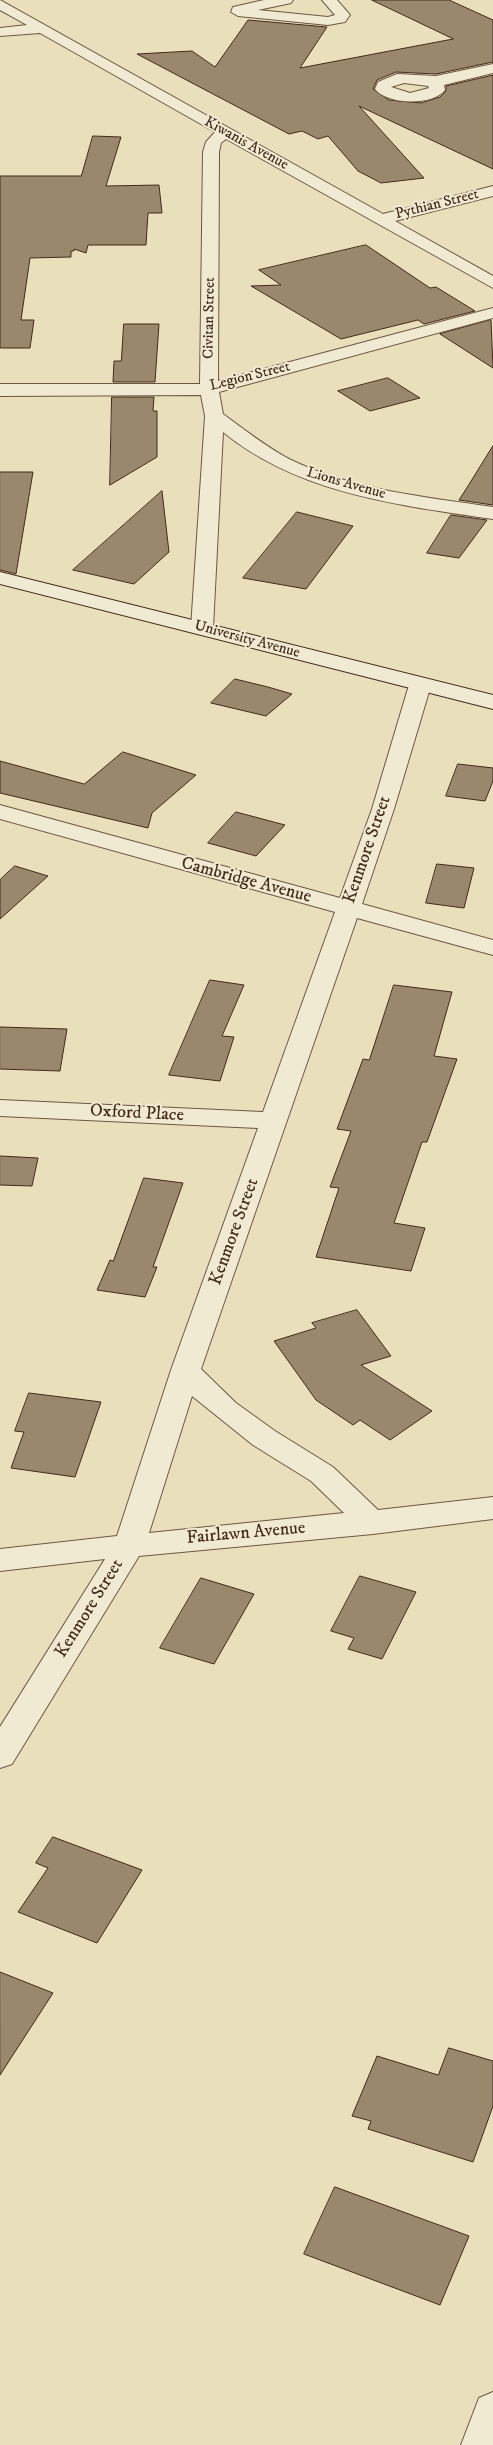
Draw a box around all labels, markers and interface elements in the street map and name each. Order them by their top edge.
street label: Kiwanis Avenue [201,113,291,175]
street label: Pythian Street [393,186,481,224]
street label: Civitan Street [200,277,220,359]
street label: Legion Street [208,358,292,396]
street label: Lions Avenue [304,464,388,504]
street label: University Avenue [192,617,302,663]
street label: Kenmore Street [340,794,396,906]
street label: Cambridge Avenue [179,853,313,909]
street label: Oxford Place [89,1101,185,1127]
street label: Kenmore Street [206,1176,264,1288]
street label: Fairlawn Avenue [186,1518,306,1550]
street label: Kenmore Street [51,1556,129,1662]

